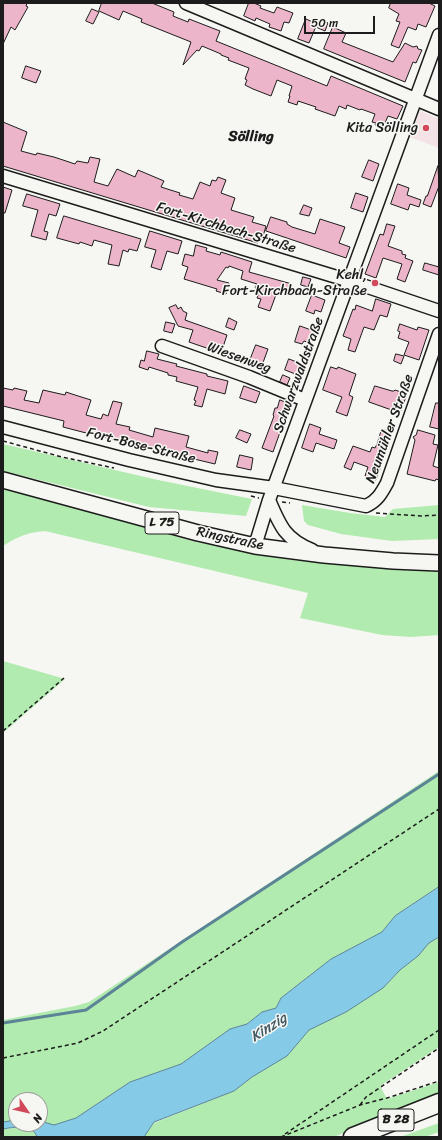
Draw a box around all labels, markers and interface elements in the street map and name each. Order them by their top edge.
scale bar [306,8,377,34]
text: 50 m [311,12,338,34]
place label: Kita Sölling [346,120,418,136]
marker: Kita Sölling [421,123,431,133]
district label: Sölling [228,128,274,146]
street label: Fort-Kirchbach-Straße [154,199,298,257]
place label: Kehl, Fort-Kirchbach-Straße [222,267,367,300]
marker: Kehl, Fort-Kirchbach-Straße [370,278,380,288]
street label: Schwarzwaldstraße [270,315,328,435]
street label: Wiesenweg [205,339,273,377]
street label: Neumühler Straße [363,372,417,486]
street label: Fort-Bose-Straße [85,424,197,468]
road number: L 75 [145,512,179,534]
street label: Ringstraße [195,524,265,554]
water label: Kinzig [247,1010,291,1046]
north arrow [8,1092,48,1132]
road number: B 28 [378,1109,414,1131]
text: N [28,1110,48,1127]

